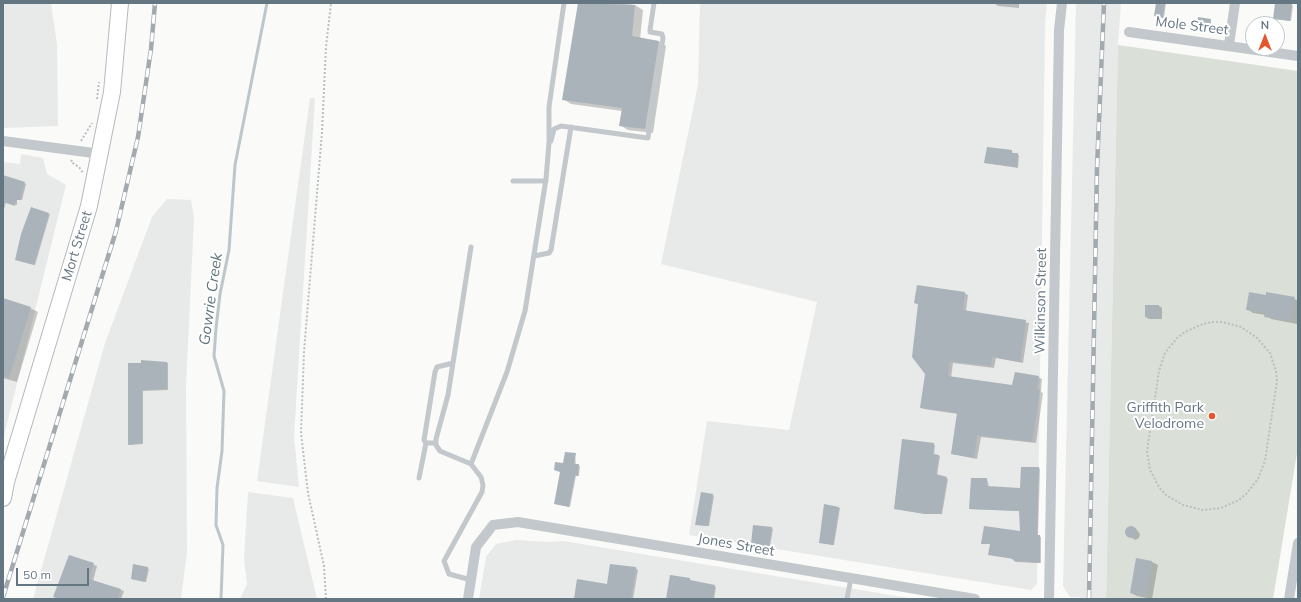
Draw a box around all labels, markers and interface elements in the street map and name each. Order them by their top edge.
street label: Mole Street [1155,13,1229,39]
north arrow [1245,16,1285,56]
text: N [1261,18,1269,32]
street label: Mort Street [58,209,96,283]
street label: Wilkinson Street [1032,248,1050,354]
water label: Gowrie Creek [196,252,226,346]
place label: Griffith Park Velodrome [1127,400,1204,432]
marker: Griffith Park Velodrome [1207,411,1217,421]
street label: Jones Street [696,530,776,560]
scale bar [18,560,91,586]
text: 50 m [23,567,51,582]

